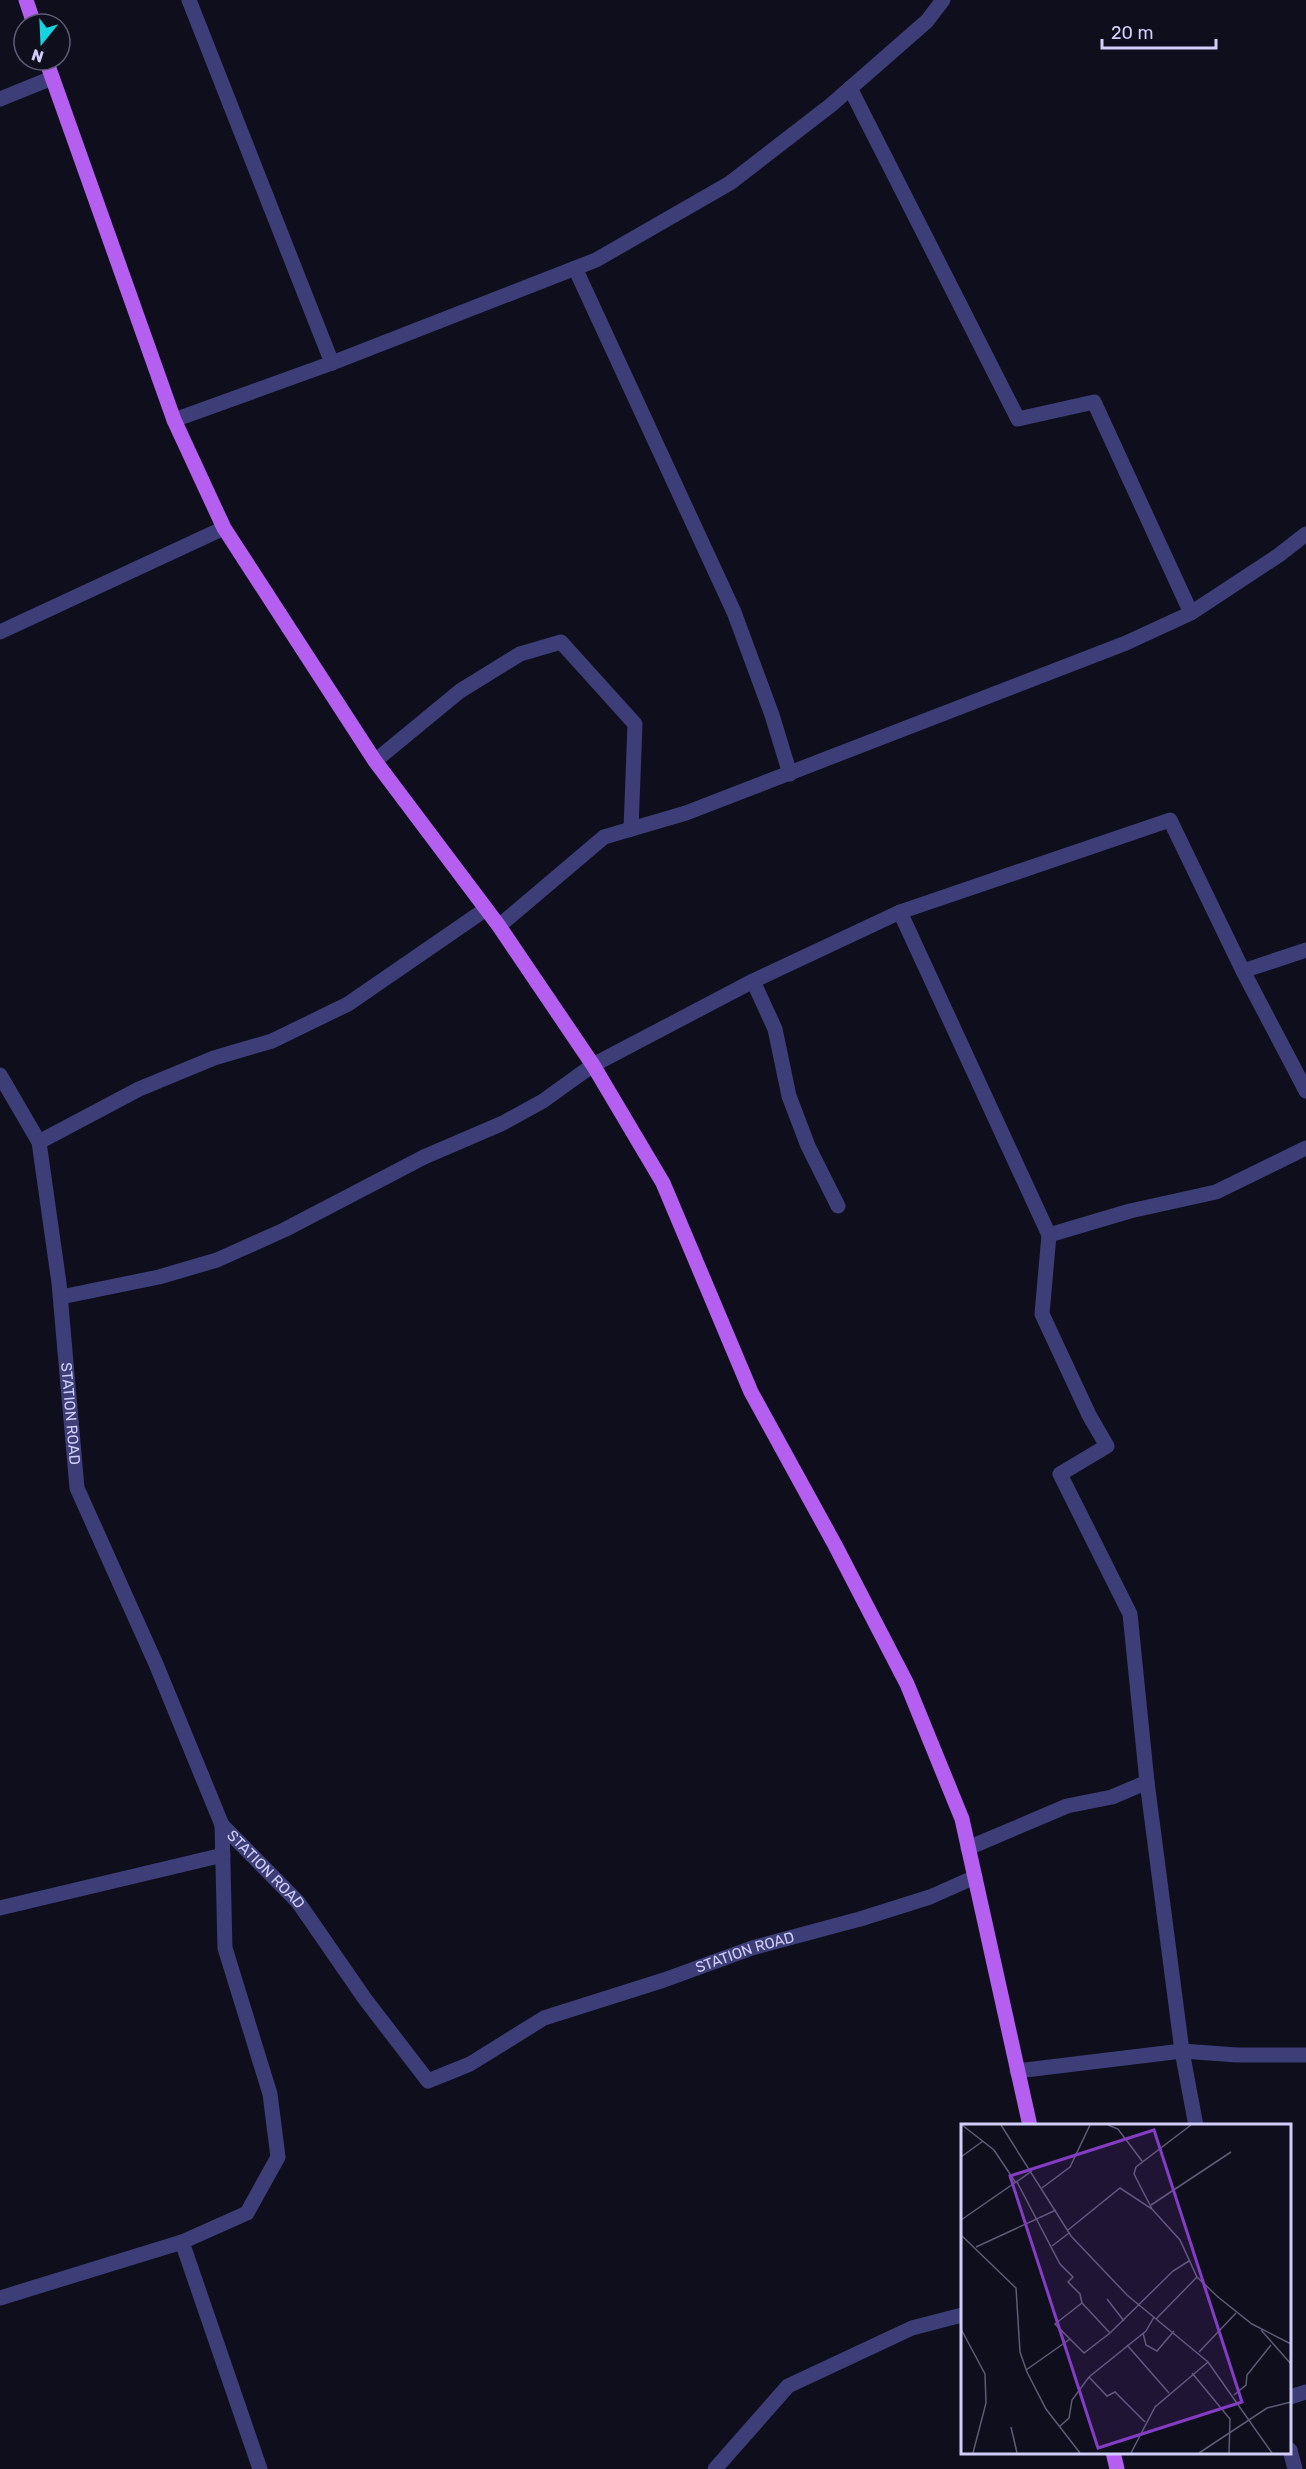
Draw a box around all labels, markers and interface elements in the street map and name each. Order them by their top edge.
north arrow [12,12,72,72]
scale bar [1102,12,1216,50]
text: 20 m [1111,22,1153,44]
text: N [29,45,46,67]
street label: STATION ROAD [57,1361,84,1466]
street label: STATION ROAD [223,1826,309,1912]
street label: STATION ROAD [693,1928,796,1977]
inset map [961,2124,1291,2454]

